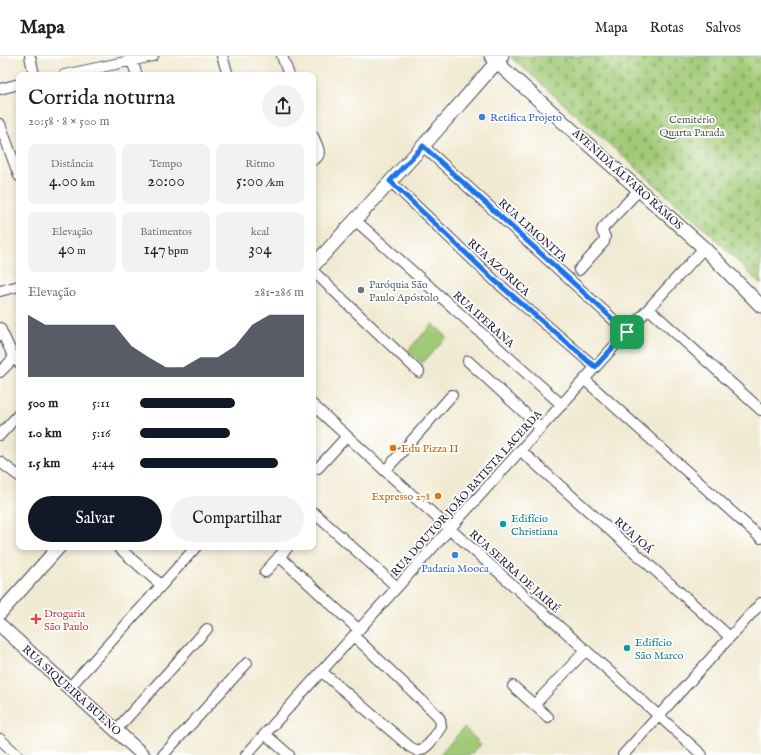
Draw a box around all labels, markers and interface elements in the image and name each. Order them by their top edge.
text: Mapa [20,16,65,40]
text: Mapa [595,19,628,37]
text: Rotas [650,19,684,37]
text: Salvos [706,19,741,37]
text: Corrida noturna [28,84,175,112]
button: share [262,85,304,127]
place label: Retifica Projeto [490,111,562,125]
marker: Retifica Projeto [477,112,487,122]
text: 20:58 · 8 × 500 m [28,113,110,130]
park label: Cemitério Quarta Parada [660,113,725,140]
street label: AVENIDA ÁLVARO RAMOS [568,126,686,233]
text: Distância [51,157,93,171]
text: Tempo [150,157,182,171]
text: Ritmo [245,157,275,171]
text: 4.00 [49,171,78,192]
text: 20:00 [147,171,185,192]
text: 5:00 [236,171,263,192]
text: km [78,176,95,190]
text: /km [263,176,284,190]
street label: RUA LIMONITA [495,196,570,266]
text: Elevação [52,225,92,239]
text: Batimentos [140,225,192,239]
text: kcal [251,225,269,239]
street label: RUA AZORICA [464,236,533,300]
text: 40 [58,239,75,260]
text: 147 [144,239,166,260]
text: 304 [248,239,272,260]
text: m [75,244,86,258]
text: bpm [166,244,188,258]
place label: Paróquia São Paulo Apóstolo [369,278,439,305]
text: Elevação [28,284,76,301]
text: 281–286 m [254,284,304,301]
marker: Paróquia São Paulo Apóstolo [356,285,366,295]
street label: RUA IPERANA [450,289,517,351]
pin [610,315,644,349]
icon: arrive [616,321,638,343]
text: 500 m [28,395,58,412]
text: 5:11 [92,395,110,412]
street label: RUA DOUTOR JOÃO BATISTA LACERDA [388,407,546,580]
text: 1.0 km [28,425,62,442]
text: 5:16 [92,425,110,442]
place label: Edu Pizza II [401,442,459,456]
marker: Edu Pizza II [388,443,398,453]
text: 1.5 km [28,455,60,472]
text: 4:44 [92,455,115,472]
place label: Expresso 278 [371,490,430,504]
marker: Expresso 278 [433,491,443,501]
button: Salvar [28,496,162,542]
button: Compartilhar [170,496,304,542]
place label: Edifício Christiana [511,512,558,539]
street label: RUA JOÁ [611,515,656,557]
marker: Edifício Christiana [498,519,508,529]
street label: RUA SERRA DE JAIRÉ [466,527,563,616]
marker: Padaria Mooca [450,550,460,560]
place label: Padaria Mooca [421,562,489,576]
place label: Drogaria São Paulo [44,607,88,634]
marker: Drogaria São Paulo [31,614,41,624]
place label: Edifício São Marco [635,636,684,663]
street label: RUA SIQUEIRA BUENO [19,643,124,739]
marker: Edifício São Marco [622,643,632,653]

